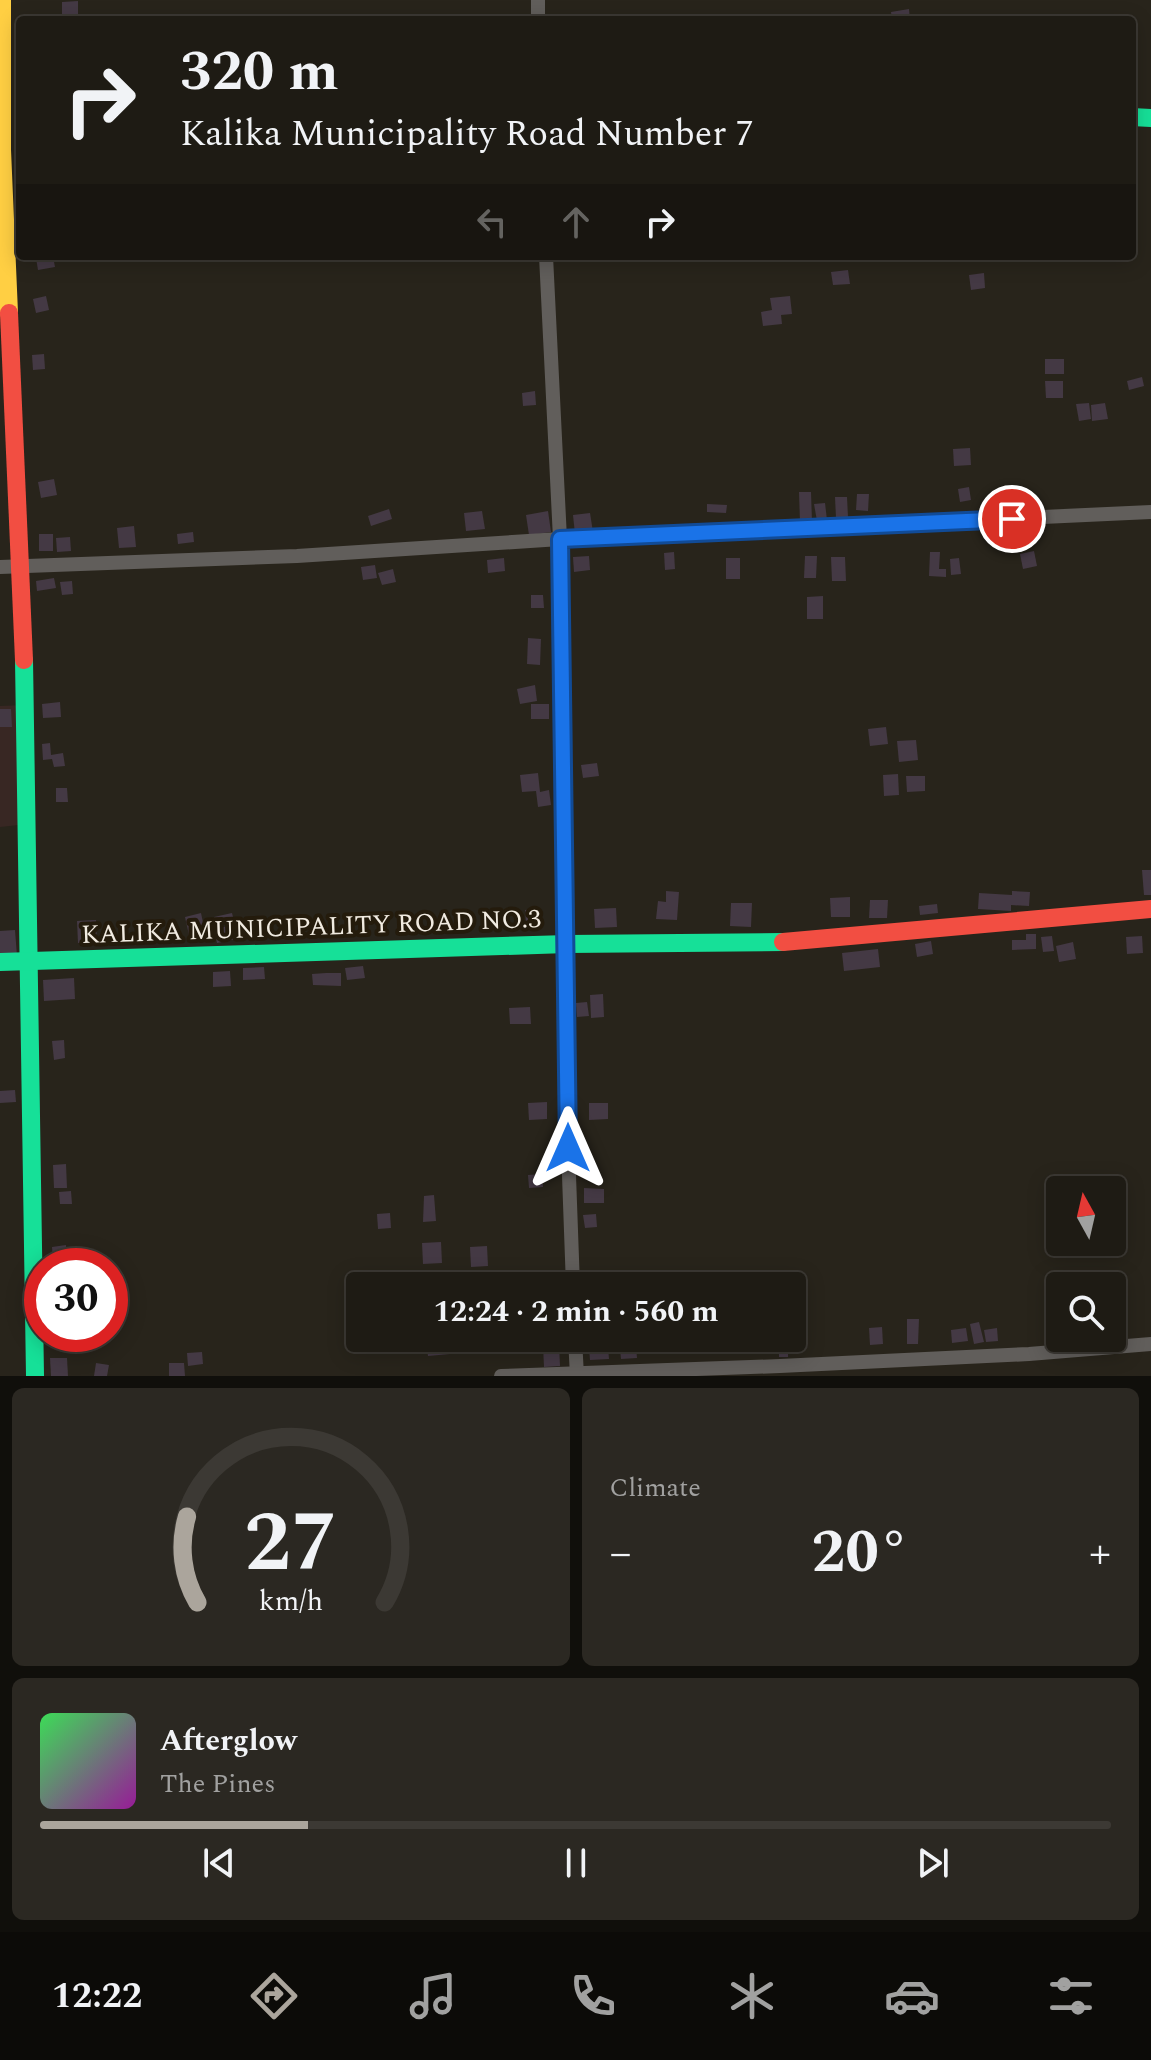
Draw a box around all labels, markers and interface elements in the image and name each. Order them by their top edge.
text: 320 m [180,30,339,115]
icon: right [48,48,152,152]
text: Kalika Municipality Road Number 7 [180,107,754,162]
icon: left [470,200,514,244]
icon: ahead [554,200,598,244]
icon: right [638,200,682,244]
pin [978,485,1046,553]
icon: arrive [990,497,1034,541]
street label: KALIKA MUNICIPALITY ROAD NO.3 [80,899,542,955]
position arrow [526,1106,610,1190]
north arrow [1046,1176,1126,1256]
map controls [1046,1176,1126,1352]
speed limit sign: 30 [24,1248,128,1352]
button: search [1046,1272,1126,1352]
text: 12:24 · 2 min · 560 m [433,1289,719,1335]
text: Climate [610,1468,701,1508]
text: 27 [244,1481,337,1608]
text: 20° [812,1507,909,1599]
text: − [610,1520,632,1587]
text: + [1089,1520,1111,1587]
text: km/h [259,1580,323,1623]
text: Afterglow [160,1718,297,1764]
text: The Pines [160,1764,275,1804]
icon: previous [197,1841,241,1885]
icon: pause [554,1841,598,1885]
icon: next [911,1841,955,1885]
icon: directions [246,1968,302,2024]
icon: music [405,1968,461,2024]
icon: phone [565,1968,621,2024]
icon: climate [724,1968,780,2024]
icon: car [884,1968,940,2024]
icon: filters [1043,1968,1099,2024]
text: 12:22 [52,1969,142,2024]

